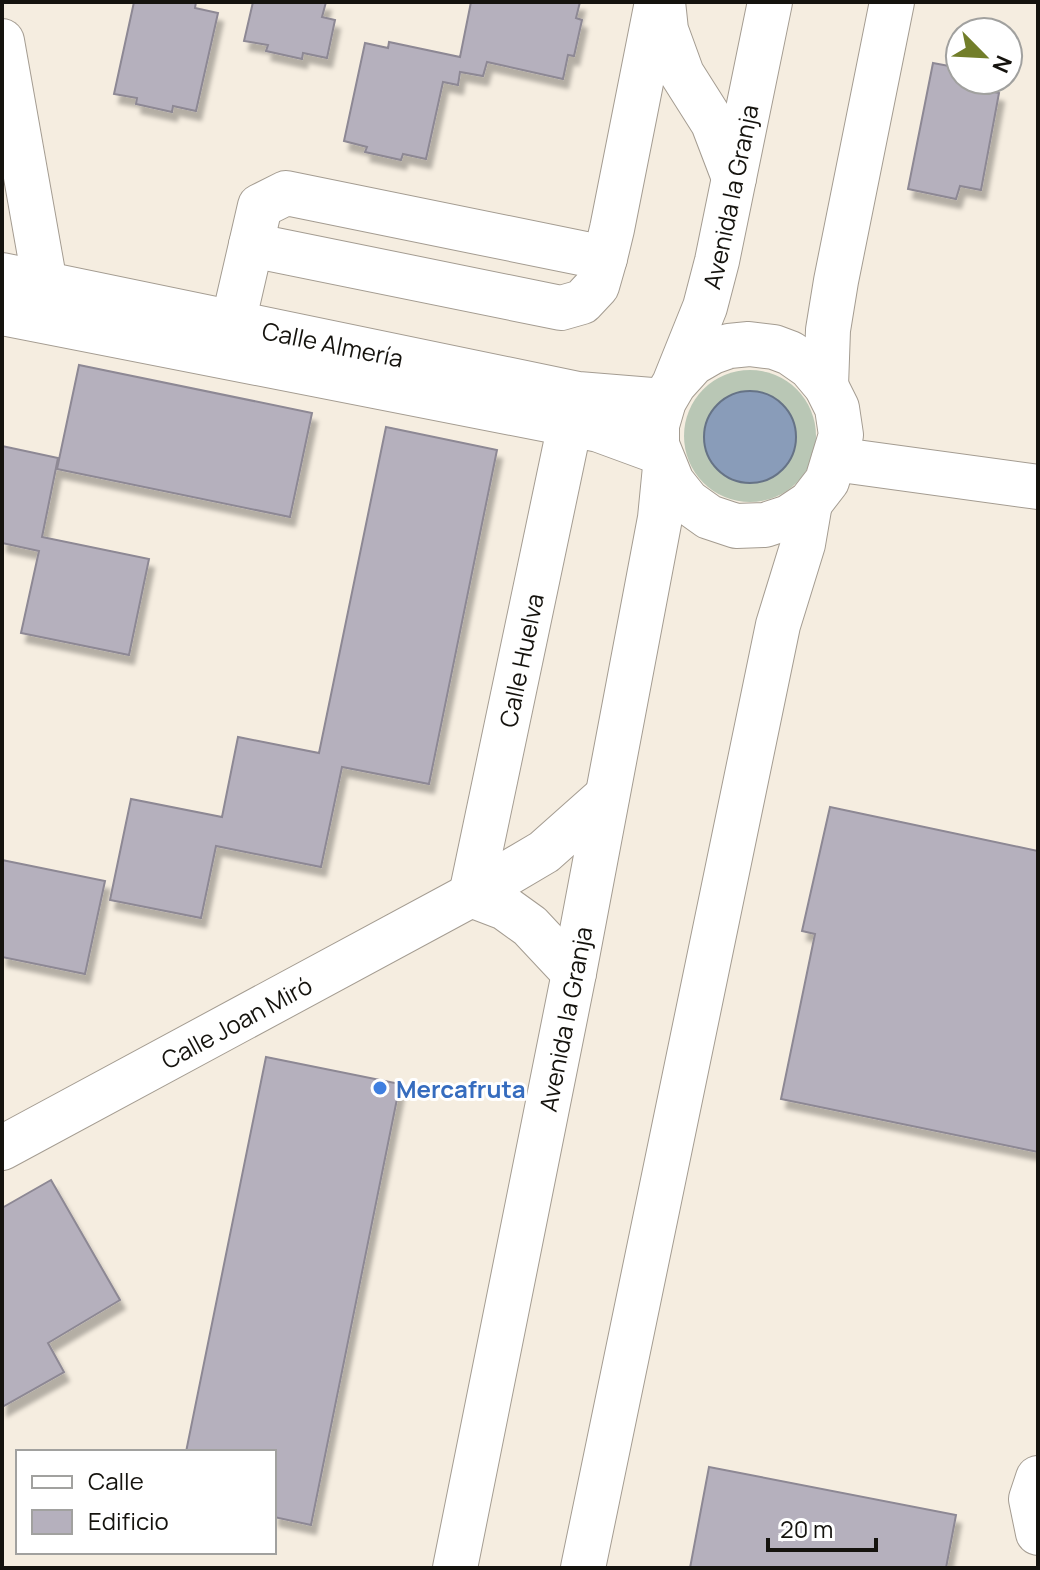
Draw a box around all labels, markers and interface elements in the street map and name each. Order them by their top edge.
north arrow [944,16,1024,96]
text: N [985,51,1019,77]
street label: Avenida la Granja [694,101,765,292]
street label: Calle Almería [259,313,407,374]
street label: Calle Huelva [490,590,550,730]
street label: Avenida la Granja [530,924,599,1114]
street label: Calle Joan Miró [155,968,317,1076]
place label: Mercafruta [396,1072,526,1105]
marker: Mercafruta [371,1079,389,1097]
legend [16,1450,276,1554]
text: Calle [88,1464,144,1497]
scale bar [768,1502,876,1552]
text: Edificio [88,1504,169,1537]
text: 20 m [780,1512,833,1545]

